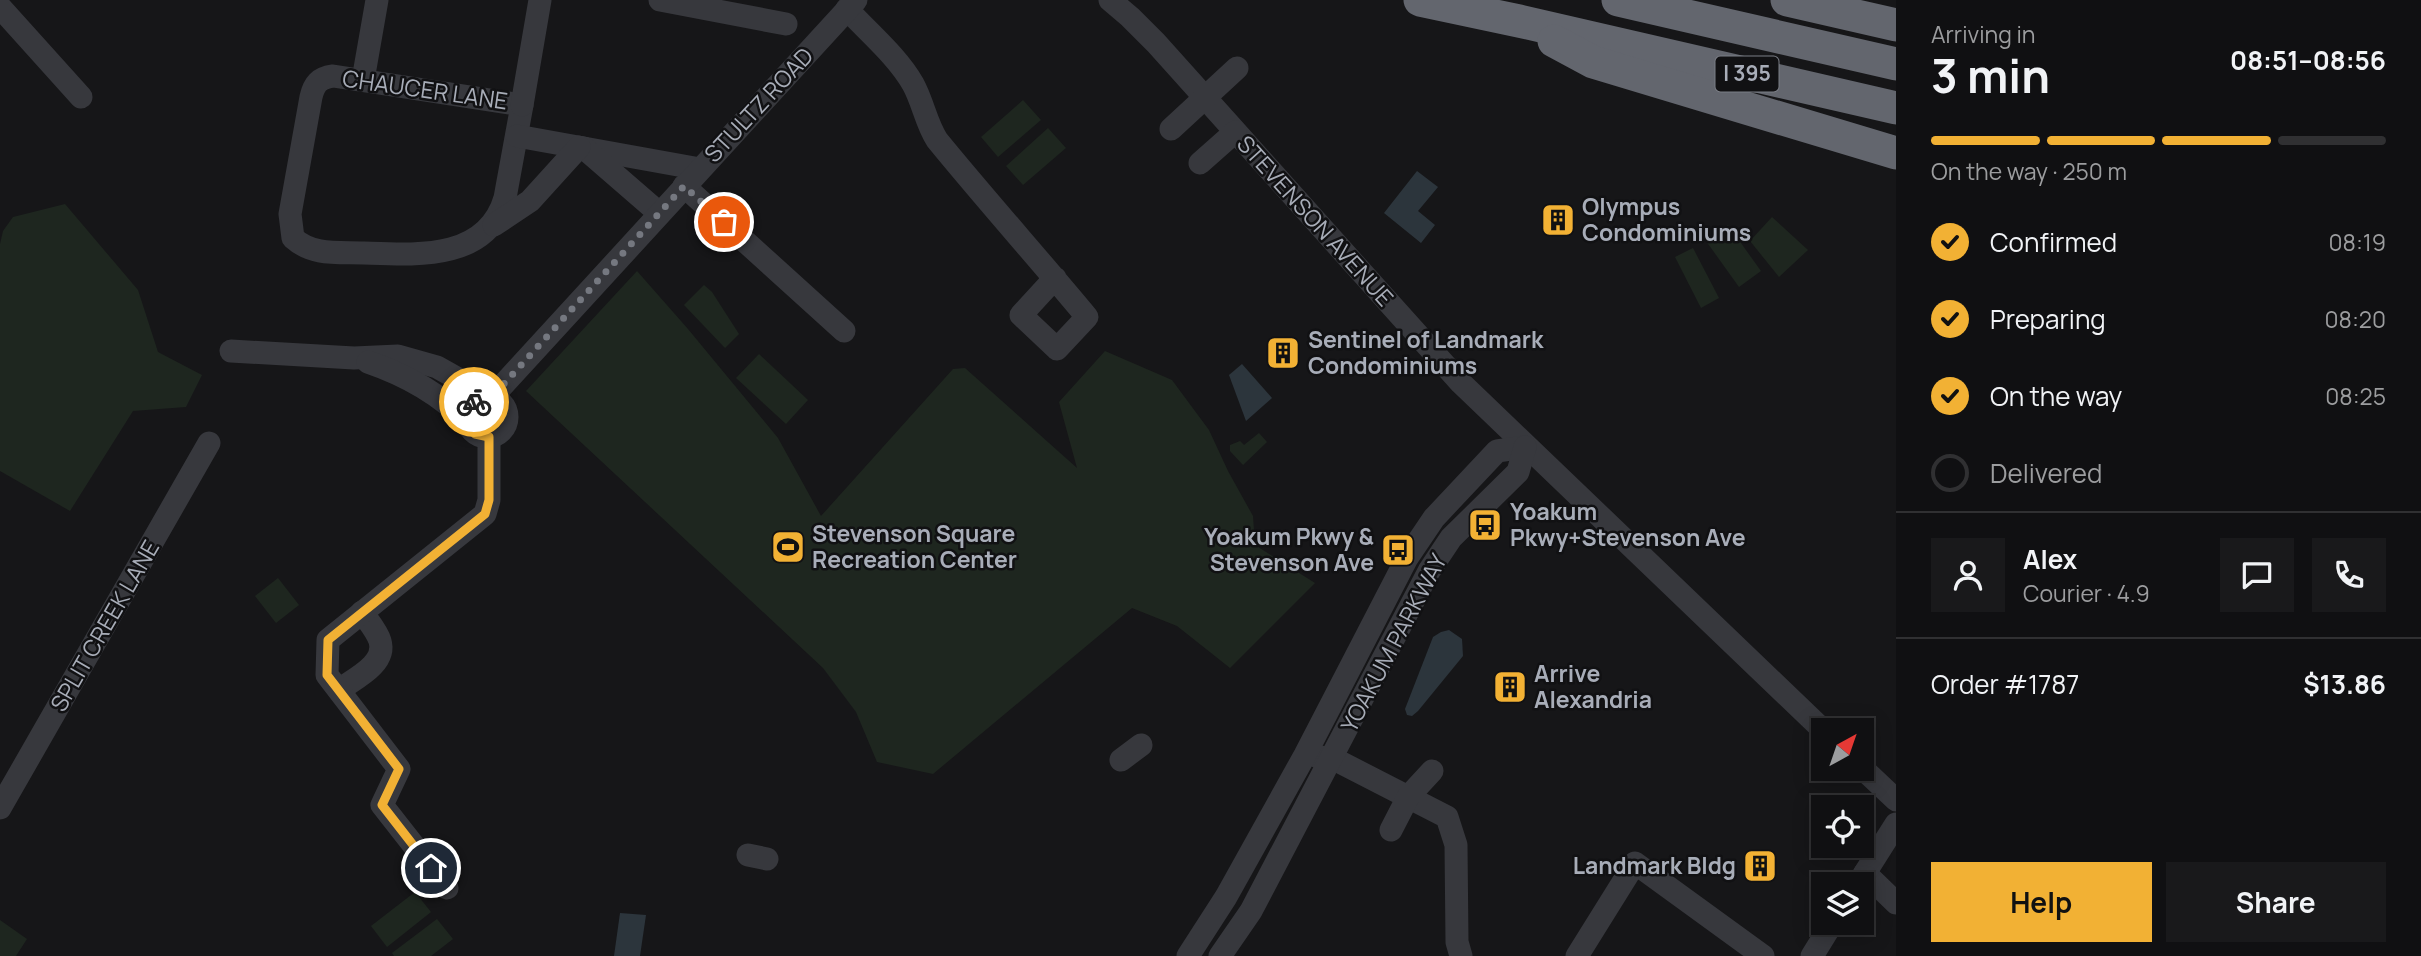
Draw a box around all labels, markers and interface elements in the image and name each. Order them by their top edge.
text: Arriving in [1931,18,2036,50]
street label: STULTZ ROAD [697,40,820,169]
text: 08:51–08:56 [2230,42,2386,78]
text: 3 min [1931,44,2050,107]
road number: I 395 [1716,56,1778,92]
street label: CHAUCER LANE [341,62,510,116]
street label: STEVENSON AVENUE [1230,128,1401,313]
text: On the way · 250 m [1931,155,2127,187]
place label: Olympus Condominiums [1582,190,1751,248]
pin [694,192,754,252]
building icon: Olympus Condominiums [1539,201,1577,239]
icon: bag [705,203,743,241]
icon: check [1931,223,1969,261]
text: Confirmed [1990,224,2117,260]
text: 08:19 [2329,226,2386,258]
icon: check [1931,300,1969,338]
text: Preparing [1990,301,2106,337]
text: 08:20 [2325,303,2386,335]
place label: Sentinel of Landmark Condominiums [1308,323,1544,381]
building icon: Sentinel of Landmark Condominiums [1264,334,1302,372]
courier [439,367,509,437]
icon: check [1931,377,1969,415]
text: On the way [1990,378,2122,414]
text: 08:25 [2325,380,2386,412]
icon: bike [455,383,493,421]
text: Delivered [1990,455,2102,491]
place label: Yoakum Pkwy+Stevenson Ave [1510,495,1746,553]
bus stop icon: Yoakum Pkwy+Stevenson Ave [1466,506,1504,544]
place label: Stevenson Square Recreation Center [812,517,1017,575]
place label: Yoakum Pkwy & Stevenson Ave [1204,520,1375,578]
sports icon: Stevenson Square Recreation Center [769,528,807,566]
bus stop icon: Yoakum Pkwy & Stevenson Ave [1379,531,1417,569]
street label: SPLIT CREEK LANE [42,534,166,717]
button: person [1931,538,2005,612]
button: chat [2220,538,2294,612]
button: phone [2312,538,2386,612]
text: Alex [2023,541,2077,577]
street label: YOAKUM PARKWAY [1333,548,1454,737]
text: Courier · 4.9 [2023,577,2150,609]
place label: Arrive Alexandria [1534,657,1652,715]
text: Order #1787 [1931,666,2079,702]
text: $13.86 [2303,666,2386,702]
building icon: Arrive Alexandria [1491,668,1529,706]
north arrow [1811,718,1874,780]
map controls [1811,718,1874,935]
button: locate [1811,795,1874,858]
pin [401,838,461,898]
building icon: Landmark Bldg [1741,847,1779,885]
icon: home [412,849,450,887]
place label: Landmark Bldg [1573,849,1736,881]
button: Help [1931,862,2152,942]
button: Share [2166,862,2386,942]
button: layers [1811,872,1874,935]

